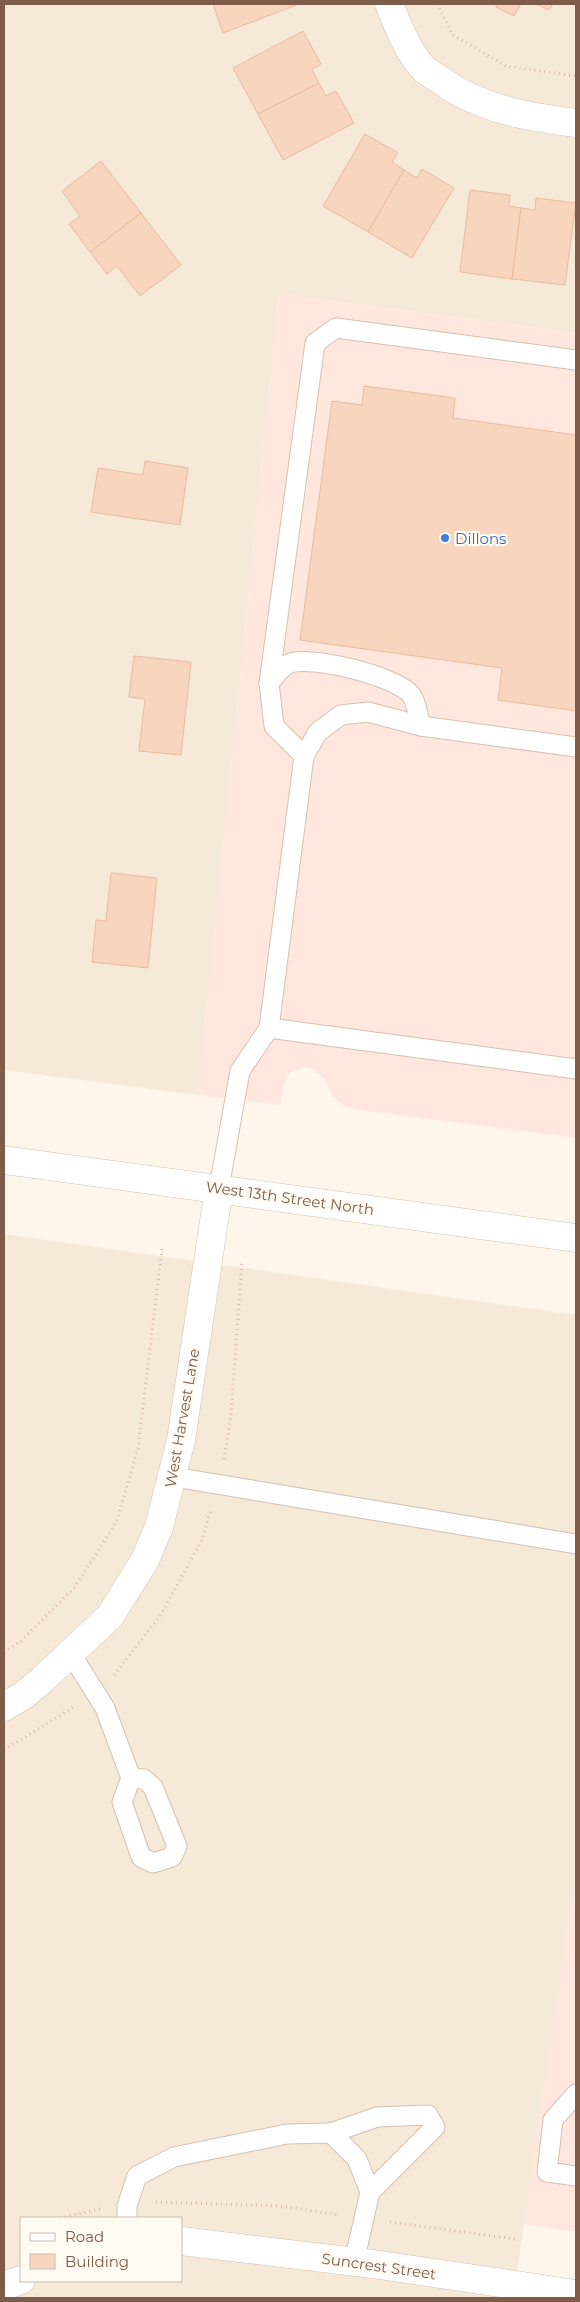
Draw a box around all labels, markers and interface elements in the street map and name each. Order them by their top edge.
place label: Dillons [455,529,506,548]
marker: Dillons [439,532,451,544]
street label: West 13th Street North [205,1177,375,1219]
street label: West Harvest Lane [160,1347,204,1489]
legend [20,2217,182,2282]
text: Road [65,2227,104,2246]
street label: Suncrest Street [321,2249,437,2283]
text: Building [65,2252,129,2271]

